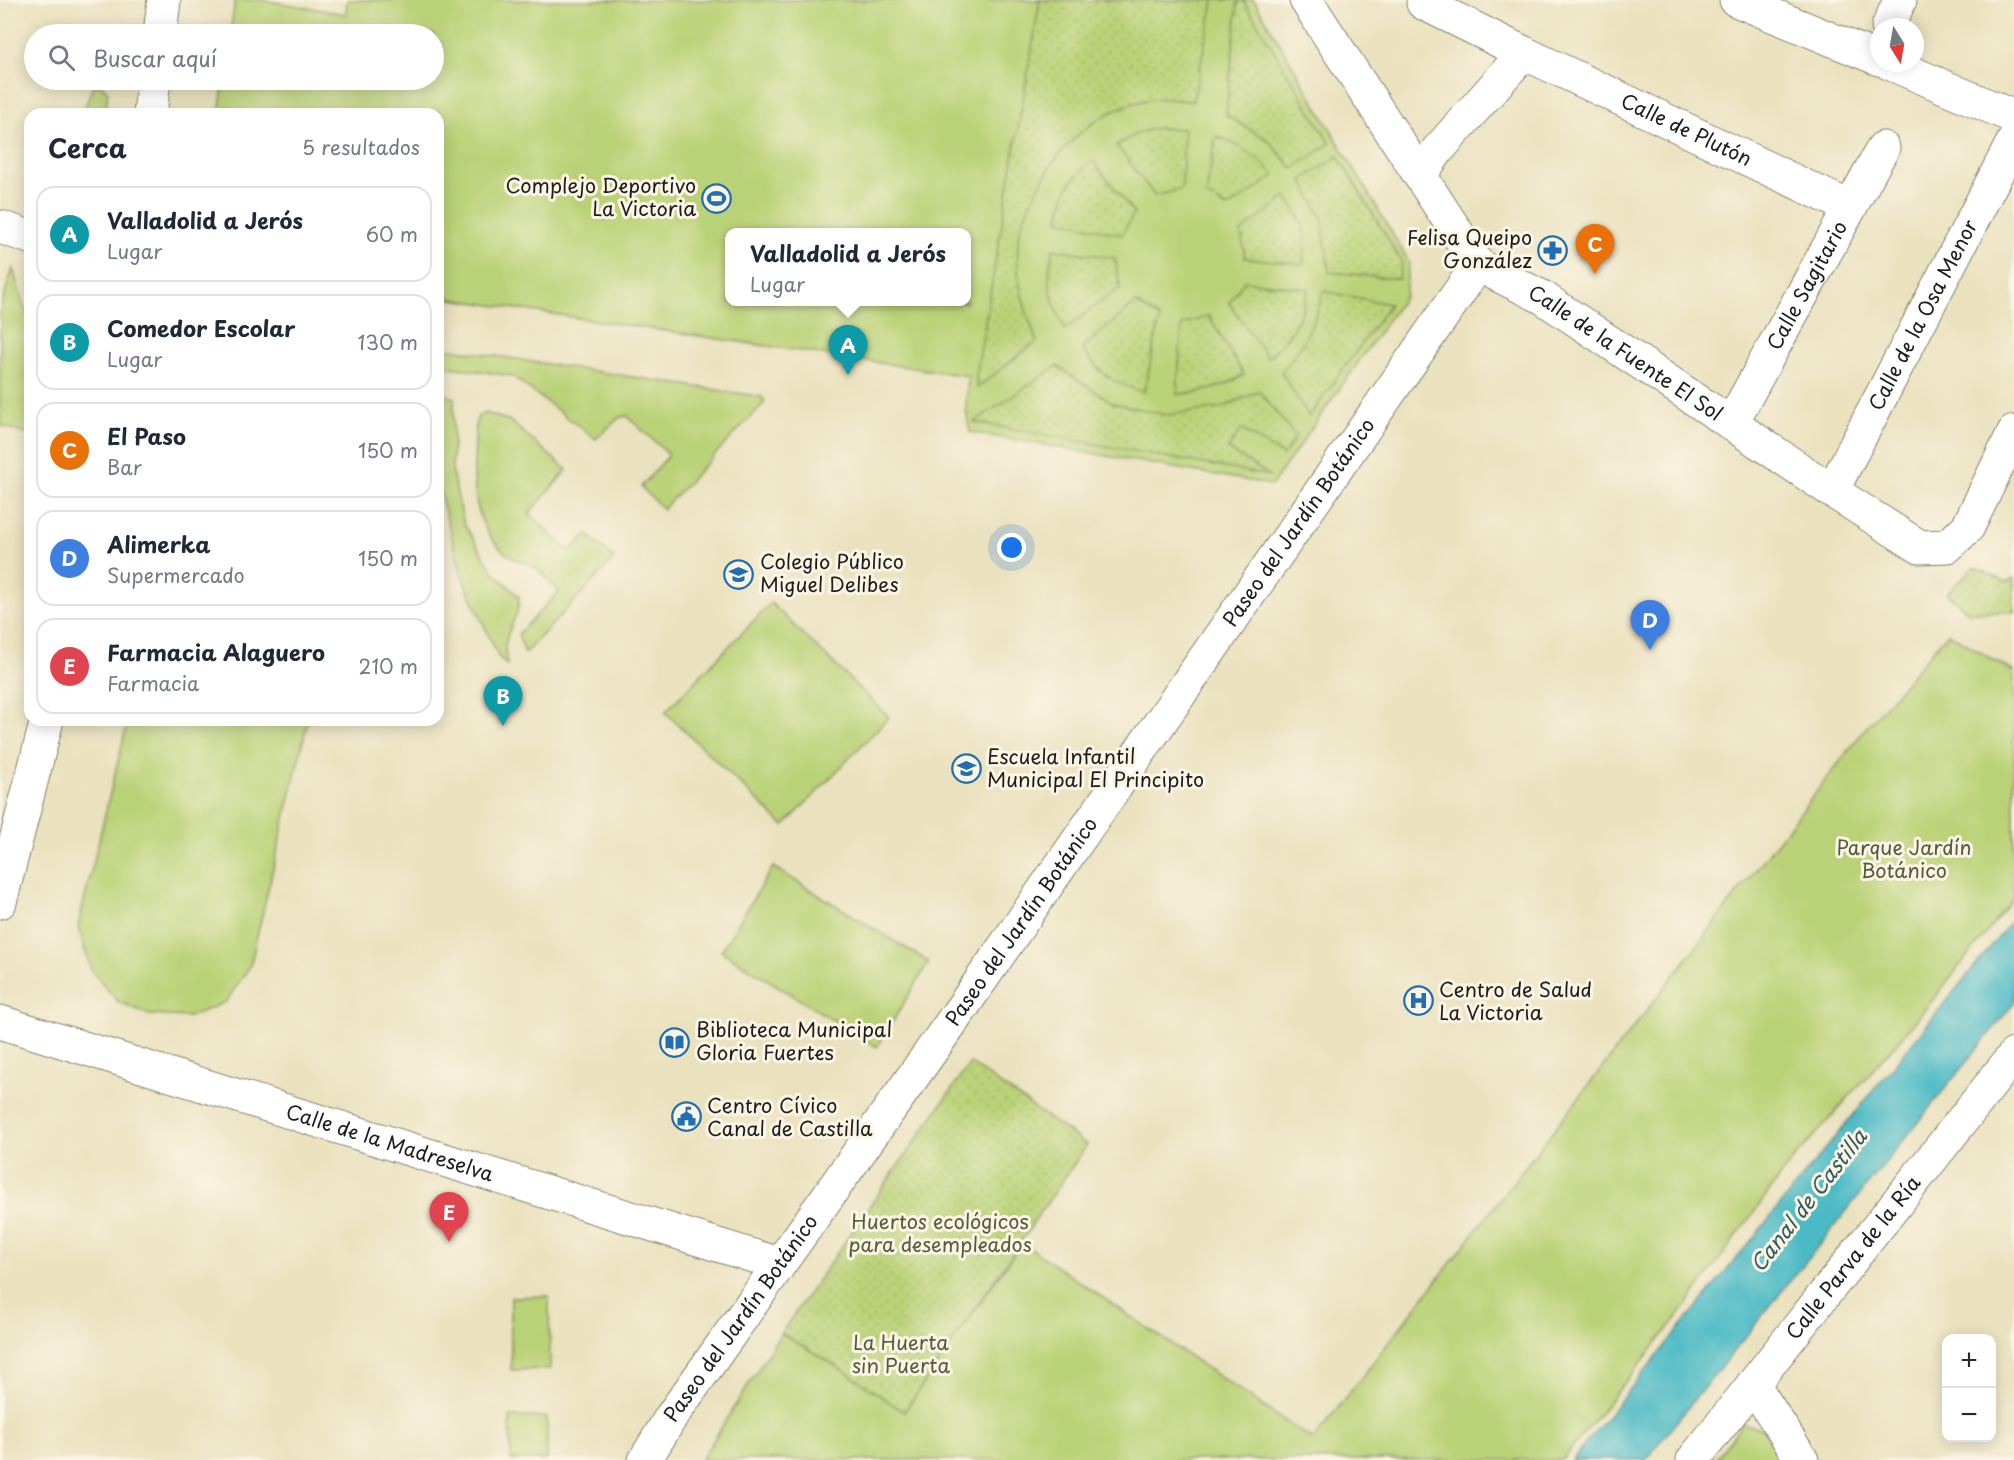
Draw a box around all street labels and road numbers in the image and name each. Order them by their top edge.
street label: Calle de Plutón [1616,85,1757,173]
street label: Calle de la Osa Menor [1860,214,1984,416]
street label: Calle Sagitario [1759,215,1854,355]
street label: Calle de la Fuente El Sol [1524,277,1729,428]
street label: Paseo del Jardín Botánico [1215,411,1381,633]
street label: Paseo del Jardín Botánico [937,811,1104,1032]
street label: Calle de la Madreselva [282,1096,498,1189]
street label: Calle Parva de la Ría [1778,1168,1927,1346]
street label: Paseo del Jardín Botánico [656,1208,824,1428]

